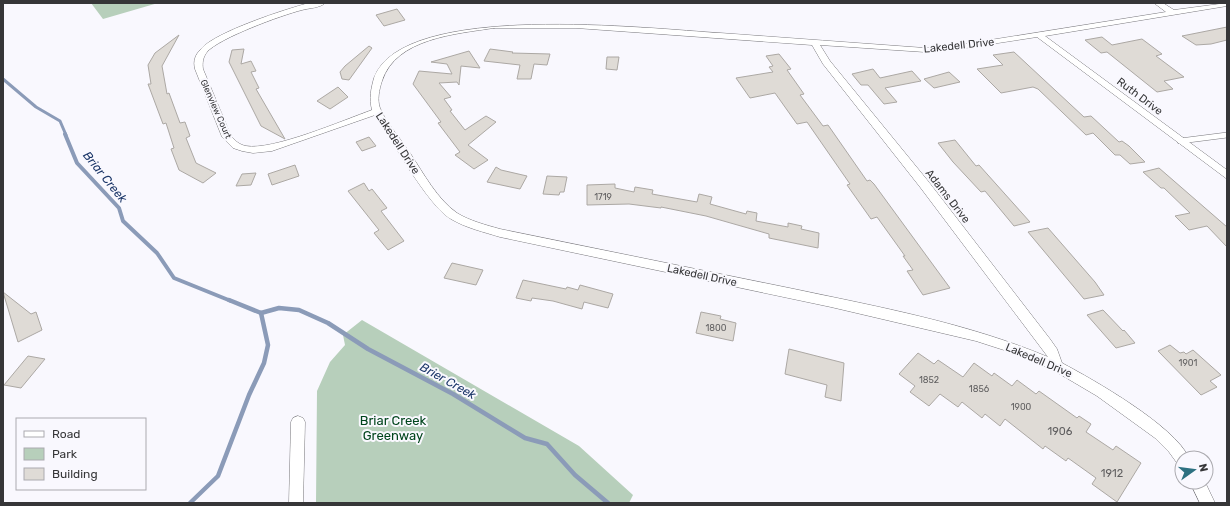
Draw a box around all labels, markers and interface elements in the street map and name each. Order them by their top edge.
street label: Lakedell Drive [923,35,995,56]
street label: Ruth Drive [1114,75,1165,118]
street label: Glenview Court [199,78,234,140]
street label: Lakedell Drive [373,110,422,177]
water label: Briar Creek [80,149,130,206]
street label: Adams Drive [923,167,973,226]
house number: 1719 [594,192,612,202]
street label: Lakedell Drive [666,262,738,289]
house number: 1800 [705,323,727,333]
street label: Lakedell Drive [1004,341,1074,380]
house number: 1901 [1179,358,1198,368]
water label: Brier Creek [418,360,479,402]
house number: 1852 [919,375,939,385]
house number: 1856 [969,384,990,394]
house number: 1900 [1011,402,1032,412]
park label: Briar Creek Greenway [360,413,427,443]
legend [16,418,146,490]
house number: 1906 [1048,425,1073,438]
text: Road [52,427,80,441]
text: Park [52,447,78,461]
north arrow [1174,450,1214,490]
text: N [1196,462,1211,473]
text: Building [52,467,98,481]
house number: 1912 [1101,467,1123,480]

